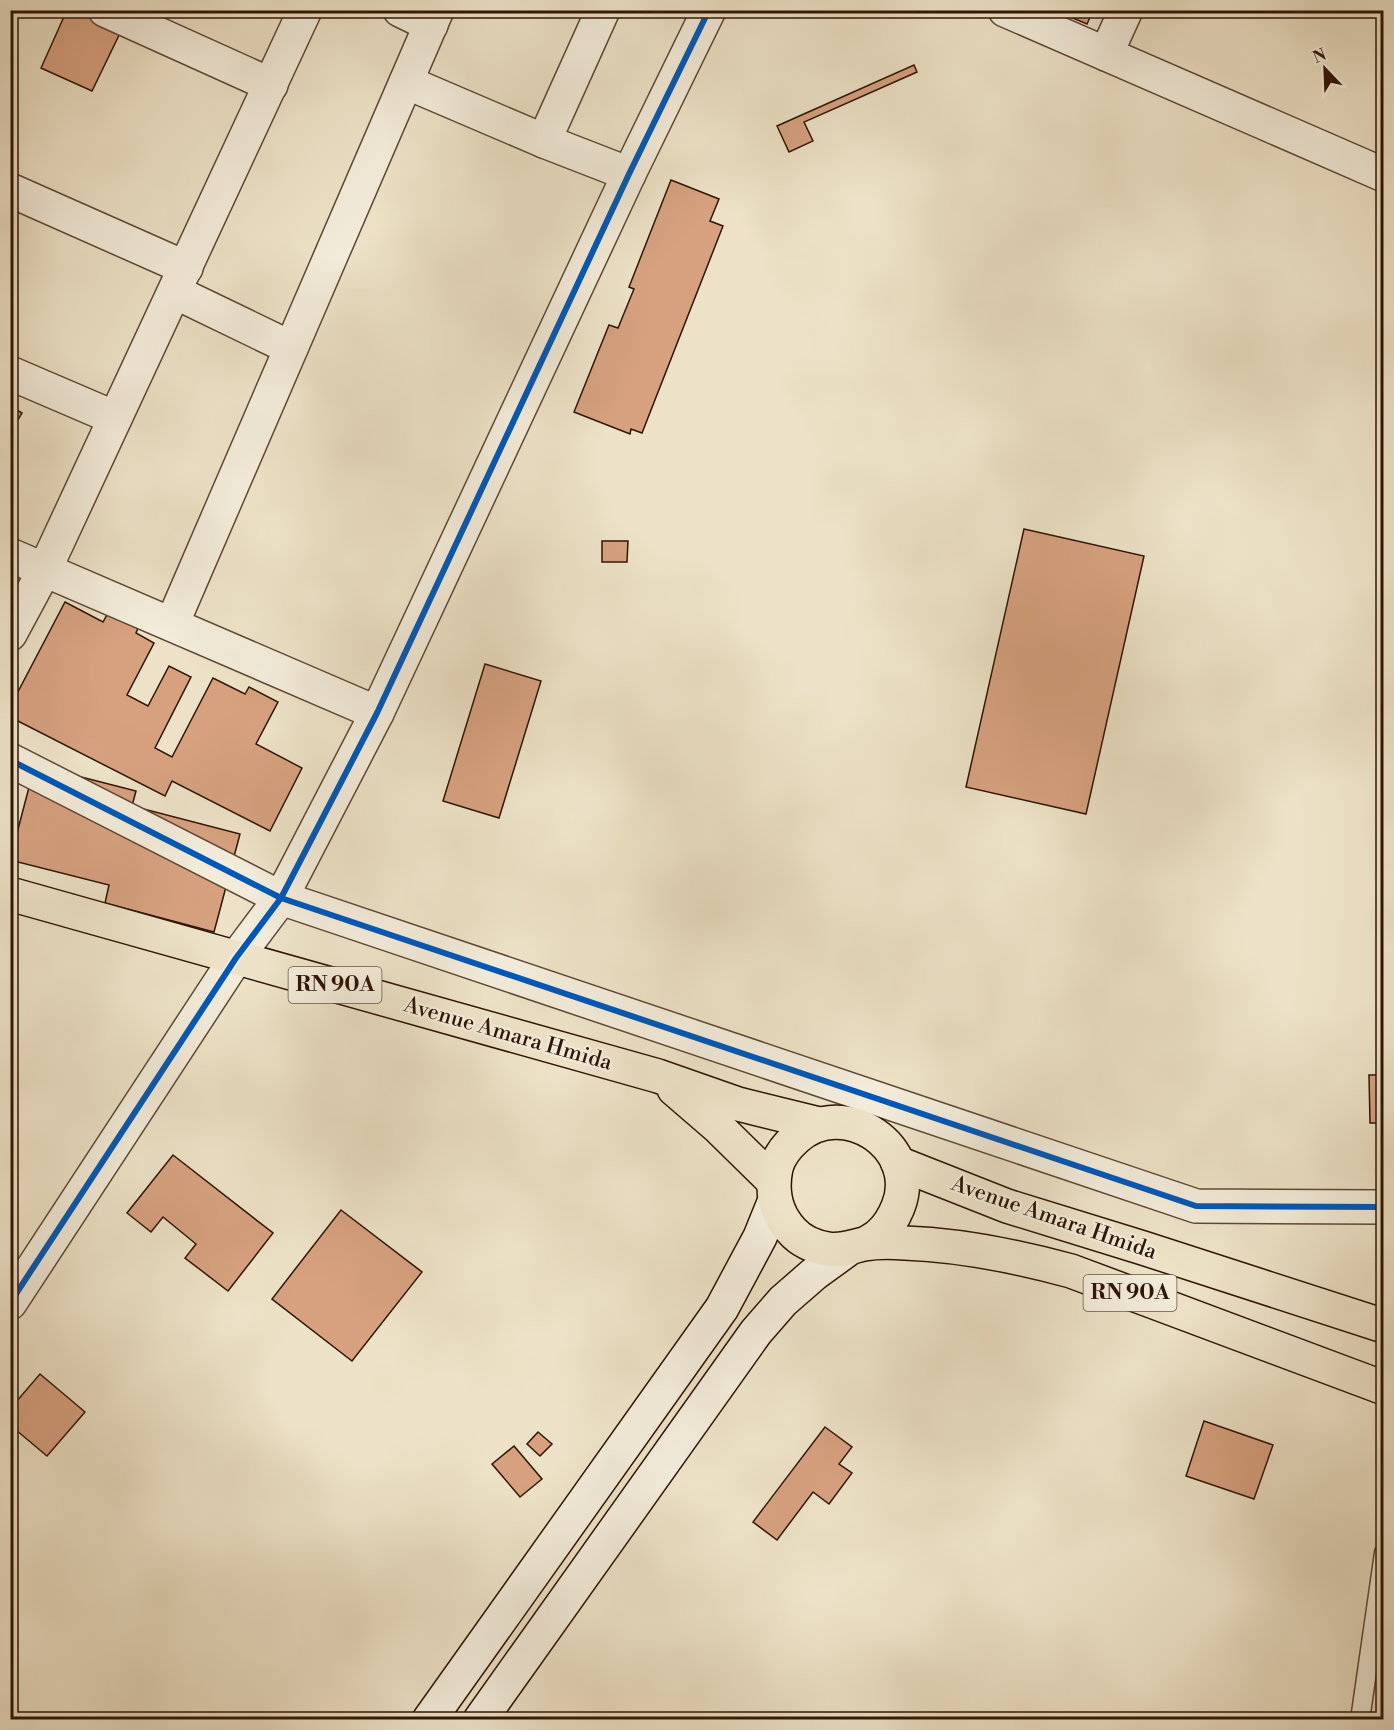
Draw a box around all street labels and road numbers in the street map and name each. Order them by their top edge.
road number: RN 90A [288,967,382,1003]
street label: Avenue Amara Hmida [400,991,616,1077]
street label: Avenue Amara Hmida [947,1170,1161,1266]
road number: RN 90A [1084,1275,1176,1311]

